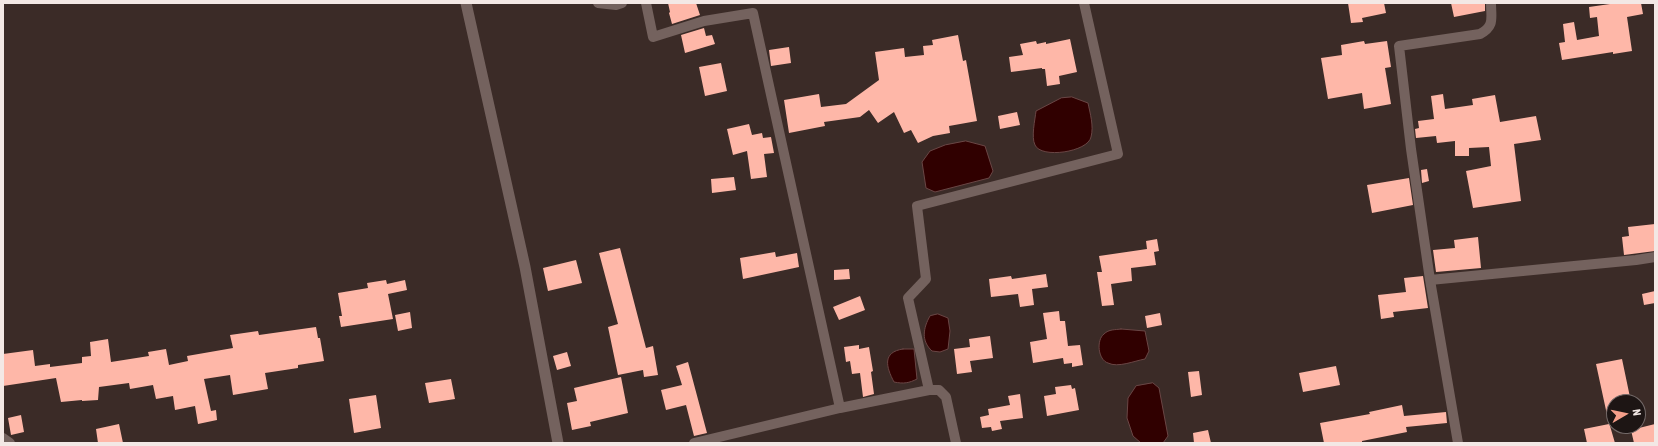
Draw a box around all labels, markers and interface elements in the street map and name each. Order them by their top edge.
north arrow [1606,394,1646,434]
text: N [1630,408,1643,416]

